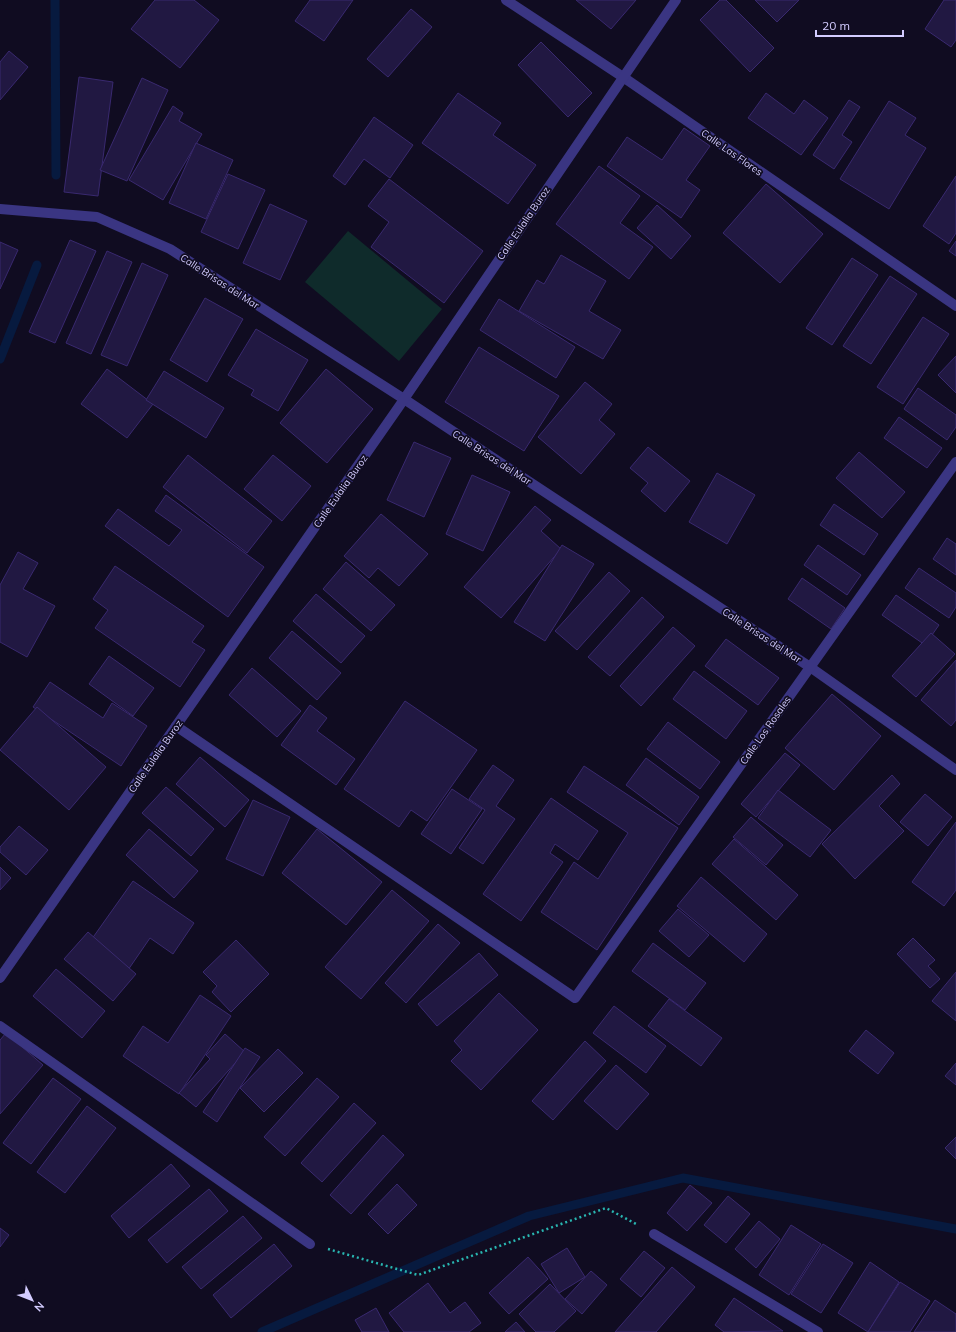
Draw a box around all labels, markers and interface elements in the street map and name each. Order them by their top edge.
scale bar [816,12,903,38]
text: 20 m [822,18,850,33]
street label: Calle Las Flores [698,126,765,178]
street label: Calle Eulalia Buroz [494,184,553,263]
street label: Calle Brisas del Mar [178,251,262,312]
street label: Calle Brisas del Mar [450,427,534,488]
street label: Calle Eulalia Buroz [310,452,370,530]
street label: Calle Brisas del Mar [720,605,804,666]
street label: Calle Los Rosales [737,694,794,767]
street label: Calle Eulalia Buroz [125,717,185,795]
north arrow [12,1280,52,1320]
text: N [31,1299,47,1315]

